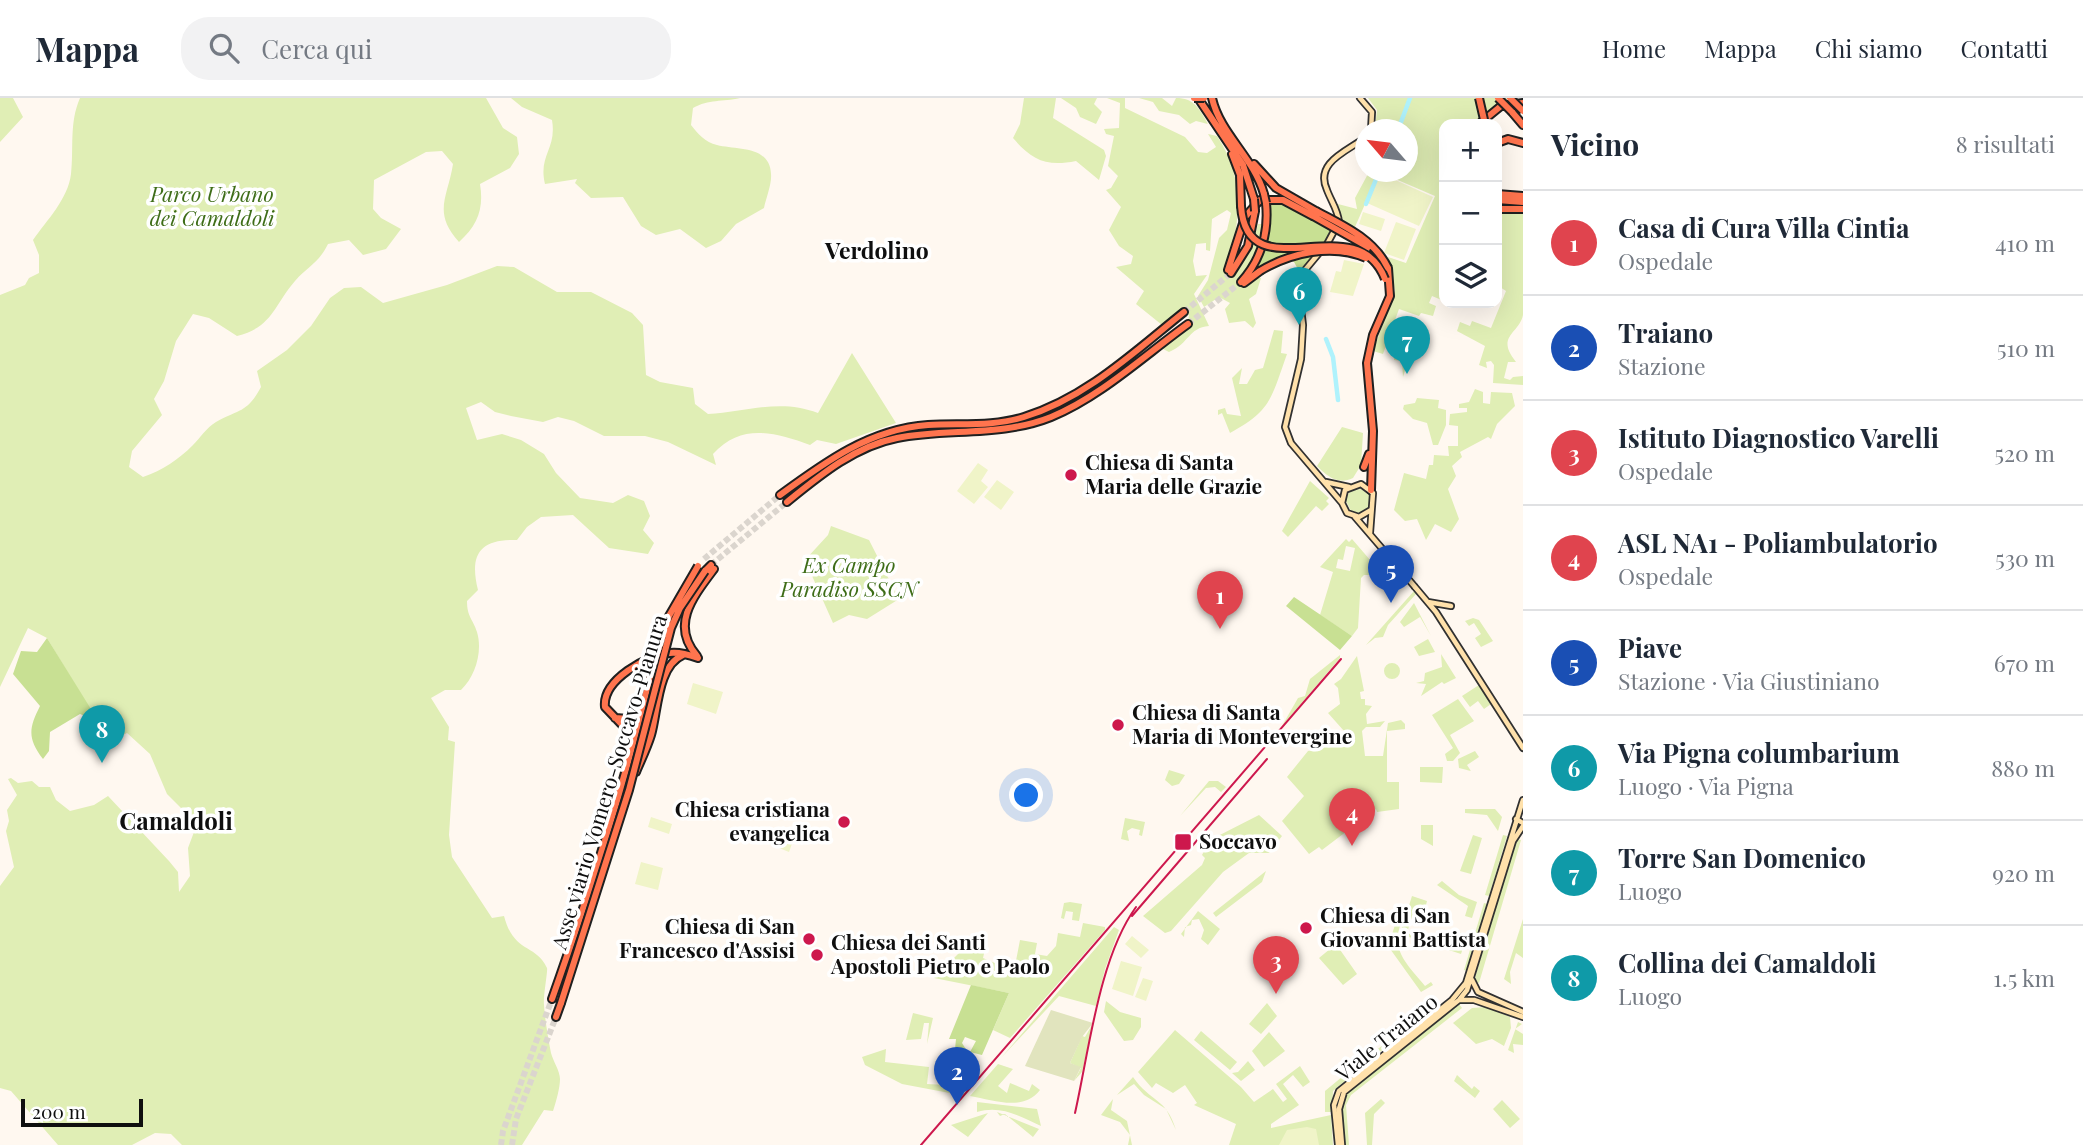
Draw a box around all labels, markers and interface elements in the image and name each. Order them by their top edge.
search box [181,17,671,80]
text: Mappa [35,26,139,70]
icon: search [205,29,243,67]
text: Cerca qui [261,31,372,66]
text: Home [1602,32,1666,64]
text: Mappa [1704,32,1777,64]
text: Chi siamo [1815,32,1922,64]
text: Contatti [1960,32,2048,64]
north arrow [1355,119,1418,182]
map controls [1439,119,1502,308]
button: + [1439,119,1502,182]
text: Vicino [1551,124,1639,164]
text: 8 risultati [1956,128,2055,159]
park label: Parco Urbano dei Camaldoli [149,179,275,231]
button: − [1439,182,1502,245]
text: Casa di Cura Villa Cintia [1618,210,1909,245]
text: 1 [1570,227,1578,258]
text: 410 m [1995,227,2055,258]
district label: Verdolino [824,234,929,265]
button: layers [1439,245,1502,308]
text: Ospedale [1618,245,1713,276]
pin: 6 [1276,267,1322,325]
text: Traiano [1618,315,1713,350]
pin: 7 [1384,316,1430,374]
text: 2 [1568,332,1580,363]
text: 510 m [1997,332,2055,363]
text: Stazione [1618,350,1706,381]
text: Istituto Diagnostico Varelli [1618,420,1939,455]
text: 3 [1568,437,1580,468]
text: 520 m [1994,437,2055,468]
place label: Chiesa di Santa Maria delle Grazie [1085,447,1262,499]
text: Ospedale [1618,455,1713,486]
marker: Chiesa di Santa Maria delle Grazie [1063,467,1079,483]
text: ASL NA1 - Poliambulatorio [1618,525,1938,560]
text: 4 [1568,542,1580,573]
text: 530 m [1995,542,2055,573]
pin: 5 [1368,545,1414,603]
park label: Ex Campo Paradiso SSCN [779,550,921,602]
text: Ospedale [1618,560,1713,591]
pin: 1 [1197,571,1243,629]
street label: Asse viario Vomero-Soccavo-Pianura [543,610,673,953]
text: Piave [1618,630,1682,665]
text: 5 [1569,647,1579,678]
text: 670 m [1994,647,2055,678]
text: Stazione · Via Giustiniano [1618,665,1880,696]
place label: Chiesa di Santa Maria di Montevergine [1132,697,1352,749]
pin: 8 [79,705,125,763]
marker: Chiesa di Santa Maria di Montevergine [1110,717,1126,733]
text: Via Pigna columbarium [1618,735,1900,770]
text: 6 [1568,752,1580,783]
text: 880 m [1991,752,2055,783]
text: Luogo · Via Pigna [1618,770,1794,801]
your location [1009,778,1043,812]
pin: 4 [1329,788,1375,846]
place label: Chiesa cristiana evangelica [675,794,830,846]
district label: Camaldoli [119,804,233,836]
marker: Chiesa cristiana evangelica [836,814,852,830]
place label: Soccavo [1199,826,1277,854]
marker: Soccavo [1173,832,1193,852]
text: Torre San Domenico [1618,840,1866,875]
text: 7 [1569,857,1579,888]
text: 920 m [1992,857,2055,888]
text: Luogo [1618,875,1682,906]
place label: Chiesa di San Giovanni Battista [1320,900,1486,952]
place label: Chiesa di San Francesco d'Assisi [619,911,795,963]
marker: Chiesa di San Giovanni Battista [1298,920,1314,936]
place label: Chiesa dei Santi Apostoli Pietro e Paolo [830,927,1050,979]
marker: Chiesa di San Francesco d'Assisi [801,931,817,947]
pin: 3 [1253,936,1299,994]
text: Collina dei Camaldoli [1618,945,1876,980]
marker: Chiesa dei Santi Apostoli Pietro e Paolo [809,947,825,963]
text: 8 [1568,962,1580,993]
text: 1.5 km [1993,962,2055,993]
text: Luogo [1618,980,1682,1011]
street label: Viale Traiano [1328,987,1443,1087]
pin: 2 [934,1047,980,1105]
scale bar [21,1096,144,1128]
text: 200 m [32,1098,86,1124]

